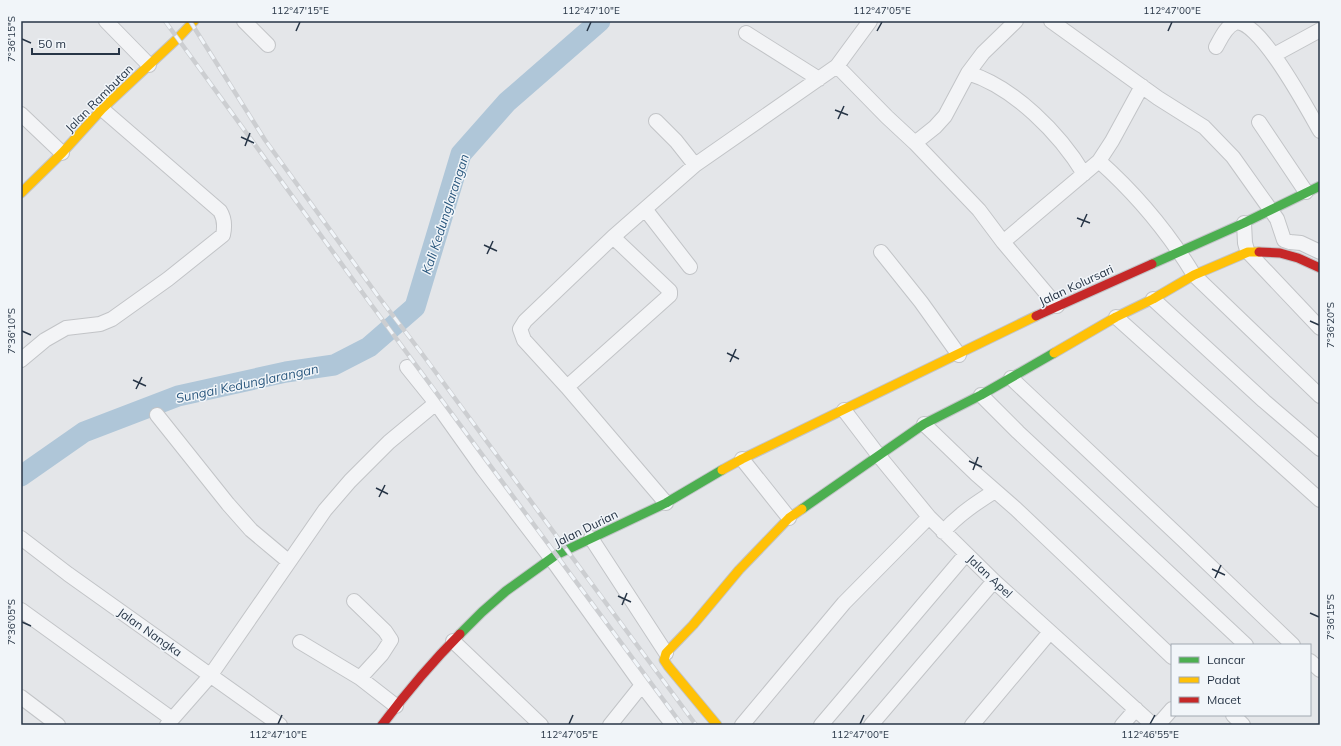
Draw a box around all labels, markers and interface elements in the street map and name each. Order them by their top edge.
text: 112°47'15"E [271,4,329,17]
text: 112°47'10"E [562,4,620,17]
text: 112°47'05"E [853,4,911,17]
text: 112°47'00"E [1143,4,1201,17]
text: 7°36'15"S [5,16,18,62]
scale bar [32,30,119,56]
text: 50 m [38,36,66,51]
street label: Jalan Rambutan [62,61,136,135]
water label: Kali Kedunglarangan [418,152,472,276]
street label: Jalan Kolursari [1037,261,1116,309]
text: 7°36'20"S [1324,302,1337,348]
text: 7°36'10"S [5,308,18,354]
water label: Sungai Kedunglarangan [174,360,320,406]
street label: Jalan Durian [552,506,620,550]
street label: Jalan Apel [964,551,1016,601]
text: 7°36'15"S [1324,594,1337,640]
text: 7°36'05"S [5,599,18,645]
street label: Jalan Nangka [115,604,185,660]
legend [1171,644,1311,716]
text: Lancar [1207,652,1246,667]
text: Padat [1207,672,1240,687]
text: Macet [1207,692,1241,707]
text: 112°47'10"E [249,728,307,741]
text: 112°47'05"E [540,728,598,741]
text: 112°47'00"E [831,728,889,741]
text: 112°46'55"E [1121,728,1179,741]

